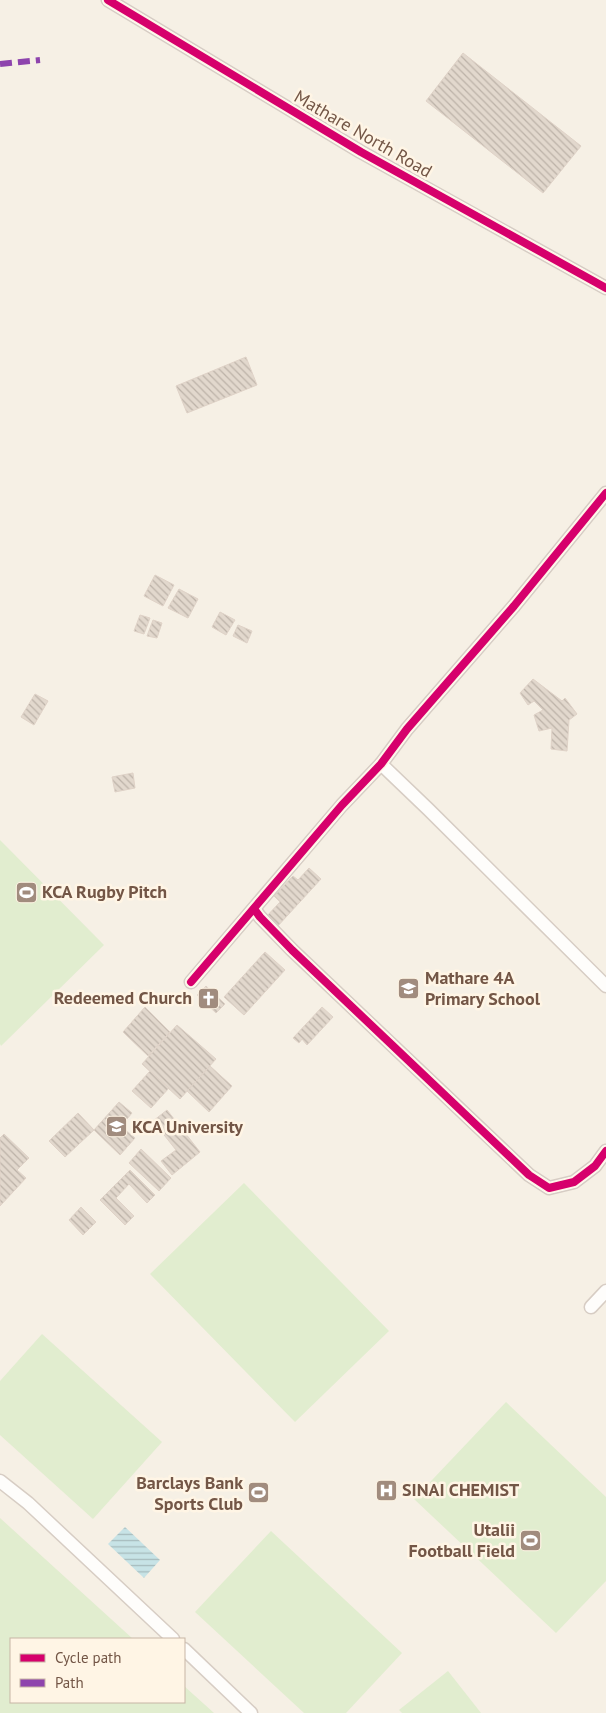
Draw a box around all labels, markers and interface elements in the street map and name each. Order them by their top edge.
street label: Mathare North Road [290,85,436,182]
sports icon: KCA Rugby Pitch [14,880,38,904]
place label: KCA Rugby Pitch [42,880,167,903]
place label: Mathare 4A Primary School [425,966,541,1010]
school or university icon: Mathare 4A Primary School [397,976,421,1000]
place label: Redeemed Church [54,986,192,1009]
church icon: Redeemed Church [196,986,220,1010]
school or university icon: KCA University [104,1115,128,1139]
place label: KCA University [132,1115,243,1138]
place label: Barclays Bank Sports Club [136,1471,243,1515]
hospital icon: SINAI CHEMIST [374,1478,398,1502]
place label: SINAI CHEMIST [402,1478,520,1501]
sports icon: Barclays Bank Sports Club [247,1481,271,1505]
place label: Utalii Football Field [408,1518,515,1562]
sports icon: Utalii Football Field [519,1528,543,1552]
legend [10,1638,185,1703]
text: Cycle path [55,1648,121,1667]
text: Path [55,1673,84,1692]

